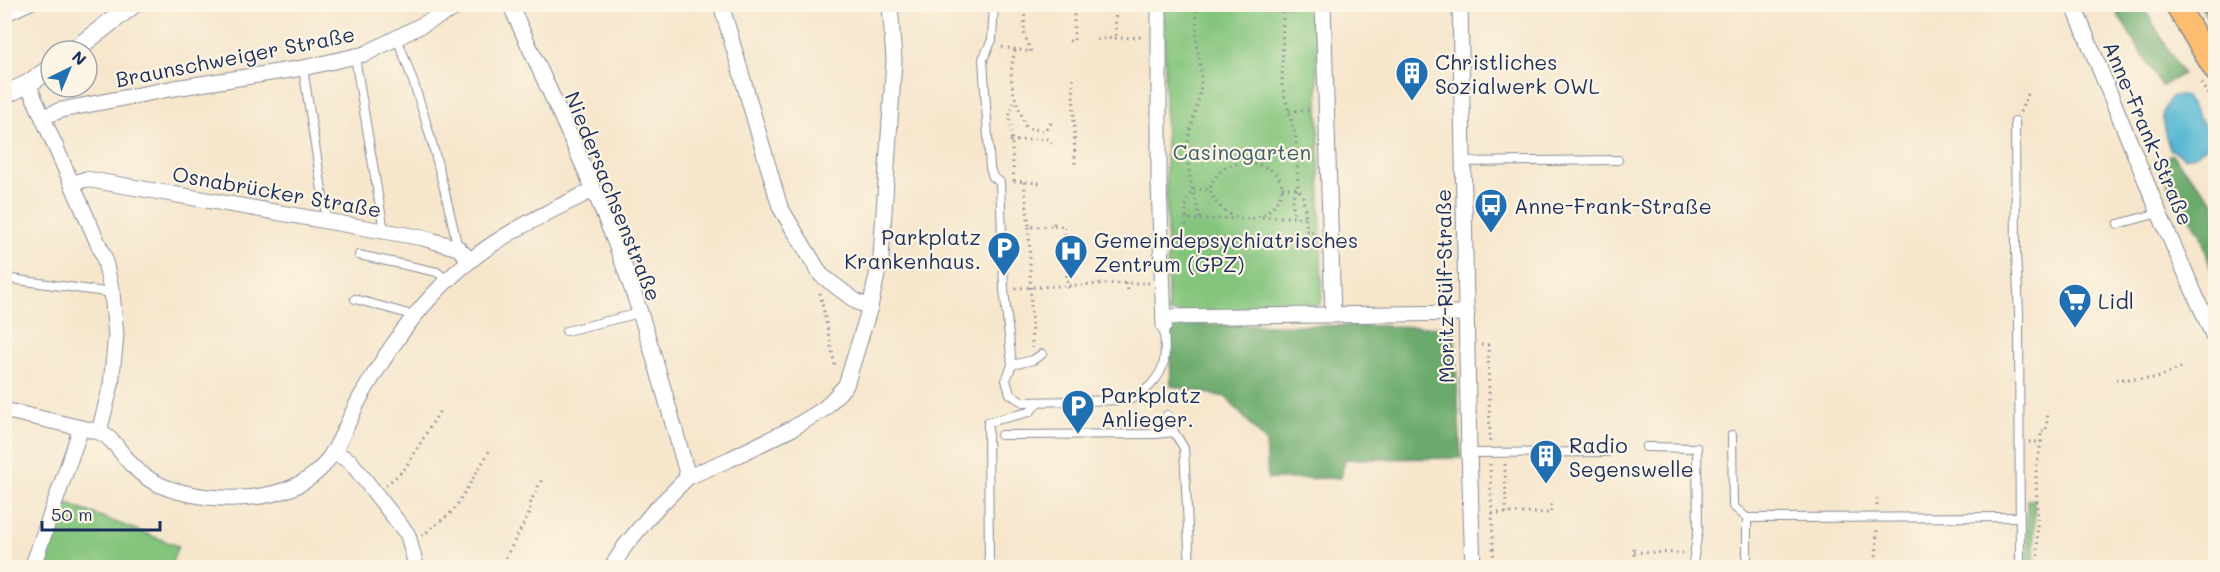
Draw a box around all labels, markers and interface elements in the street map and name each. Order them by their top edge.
street label: Braunschweiger Straße [113,20,357,92]
street label: Anne-Frank-Straße [2098,37,2200,229]
north arrow [39,39,99,99]
text: N [68,46,91,69]
place label: Christliches Sozialwerk OWL [1435,48,1600,99]
building icon: Christliches Sozialwerk OWL [1394,55,1430,102]
street label: Niedersachsenstraße [560,87,668,305]
park label: Casinogarten [1173,138,1311,165]
street label: Osnabrücker Straße [170,159,384,223]
bus stop icon: Anne-Frank-Straße [1473,187,1509,234]
street label: Moritz-Rülf-Straße [1429,189,1459,383]
place label: Anne-Frank-Straße [1514,192,1712,219]
place label: Parkplatz Krankenhaus. [844,223,981,274]
place label: Gemeindepsychiatrisches Zentrum (GPZ) [1094,226,1358,277]
parking icon: Parkplatz Krankenhaus. [986,230,1022,277]
hospital icon: Gemeindepsychiatrisches Zentrum (GPZ) [1053,233,1089,280]
supermarket icon: Lidl [2057,282,2093,329]
place label: Lidl [2098,287,2134,314]
place label: Parkplatz Anlieger. [1101,381,1201,432]
parking icon: Parkplatz Anlieger. [1060,388,1096,435]
place label: Radio Segenswelle [1569,431,1694,482]
building icon: Radio Segenswelle [1528,438,1564,485]
scale bar [42,494,160,532]
text: 50 m [51,502,93,526]

